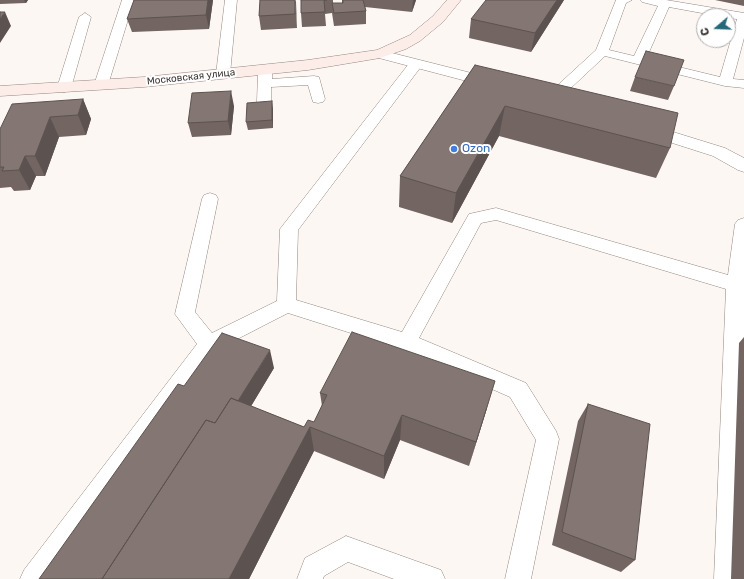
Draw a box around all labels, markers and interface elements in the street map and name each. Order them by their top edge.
north arrow [696,8,736,48]
text: С [698,26,713,38]
street label: Московская улица [146,66,236,88]
place label: Ozon [462,142,490,156]
marker: Ozon [449,144,459,154]

